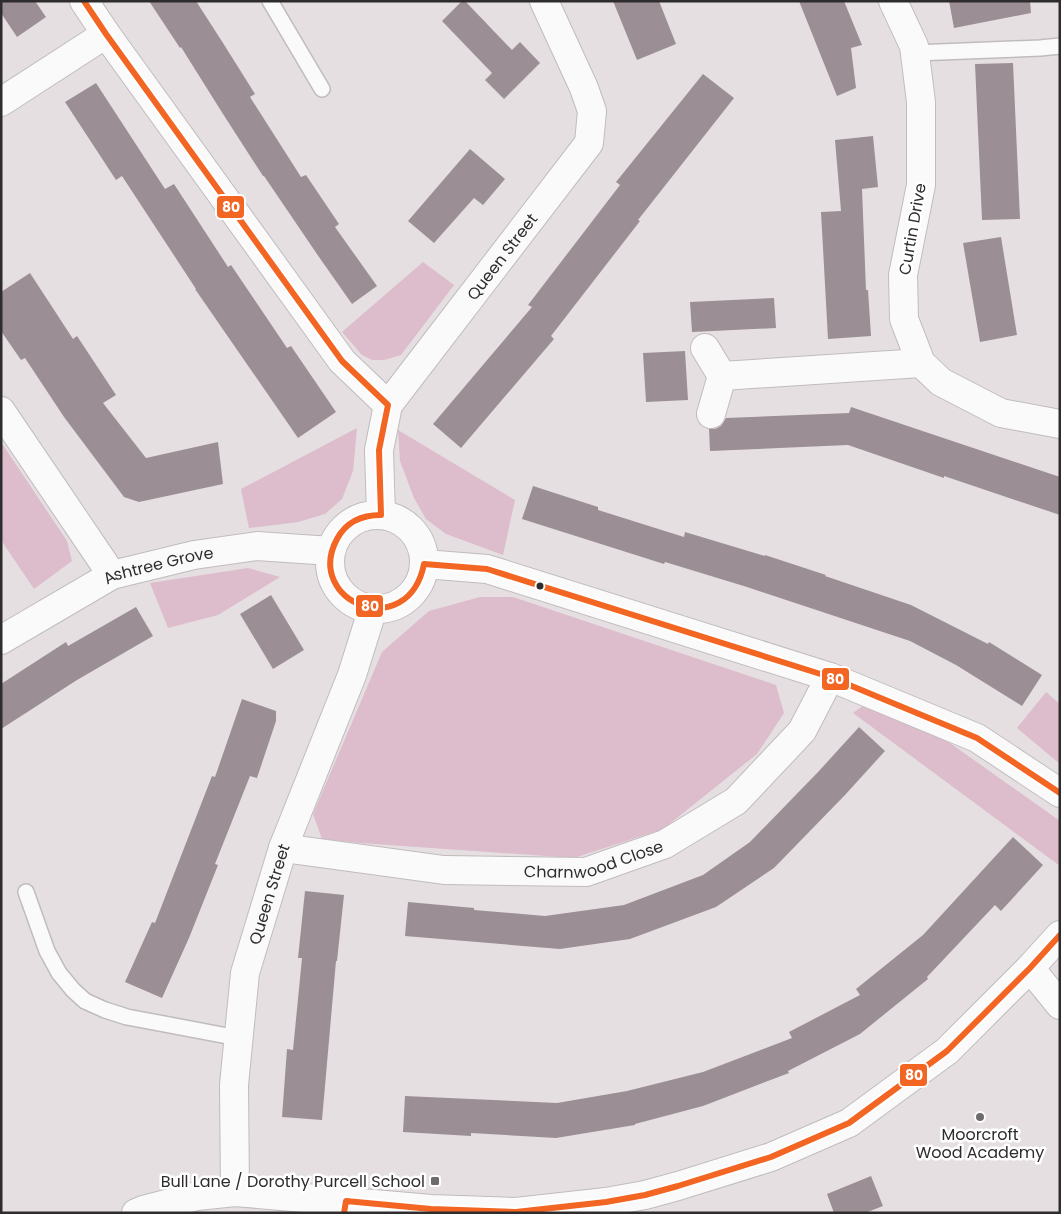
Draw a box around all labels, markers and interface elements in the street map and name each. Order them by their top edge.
street label: Curtin Drive [893,181,932,277]
line badge: 80 [216,195,245,219]
text: 80 [222,197,240,217]
street label: Queen Street [461,208,543,305]
street label: Ashtree Grove [99,541,215,590]
unlabelled marker [535,581,545,591]
line badge: 80 [355,594,384,618]
text: 80 [361,596,379,616]
line badge: 80 [821,667,850,691]
text: 80 [826,669,844,689]
street label: Charnwood Close [524,835,667,884]
street label: Queen Street [243,840,296,947]
line badge: 80 [899,1063,928,1087]
text: 80 [905,1065,923,1085]
marker: Moorcroft Wood Academy [974,1111,986,1123]
place label: Moorcroft Wood Academy [916,1123,1044,1164]
place label: Bull Lane / Dorothy Purcell School [161,1170,425,1193]
marker: Bull Lane / Dorothy Purcell School [429,1175,441,1187]

